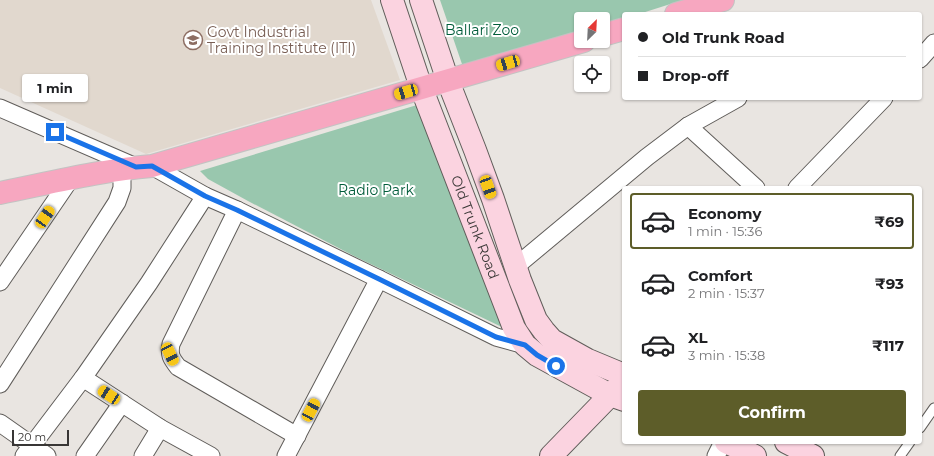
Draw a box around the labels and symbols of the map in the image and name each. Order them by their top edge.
north arrow [574,12,610,48]
park label: Ballari Zoo [445,21,519,39]
place label: Govt Industrial Training Institute (ITI) [207,23,356,57]
school or university icon: Govt Industrial Training Institute (ITI) [182,29,204,51]
car [495,54,521,72]
callout: 1 min [22,74,88,102]
car [393,83,419,101]
route end [46,123,64,141]
street label: Old Trunk Road [447,173,503,282]
car [478,174,498,200]
park label: Radio Park [338,181,415,199]
car [33,204,57,230]
car [159,341,181,367]
route start [547,357,565,375]
car [96,383,122,407]
car [300,397,322,423]
scale bar [12,428,69,447]

